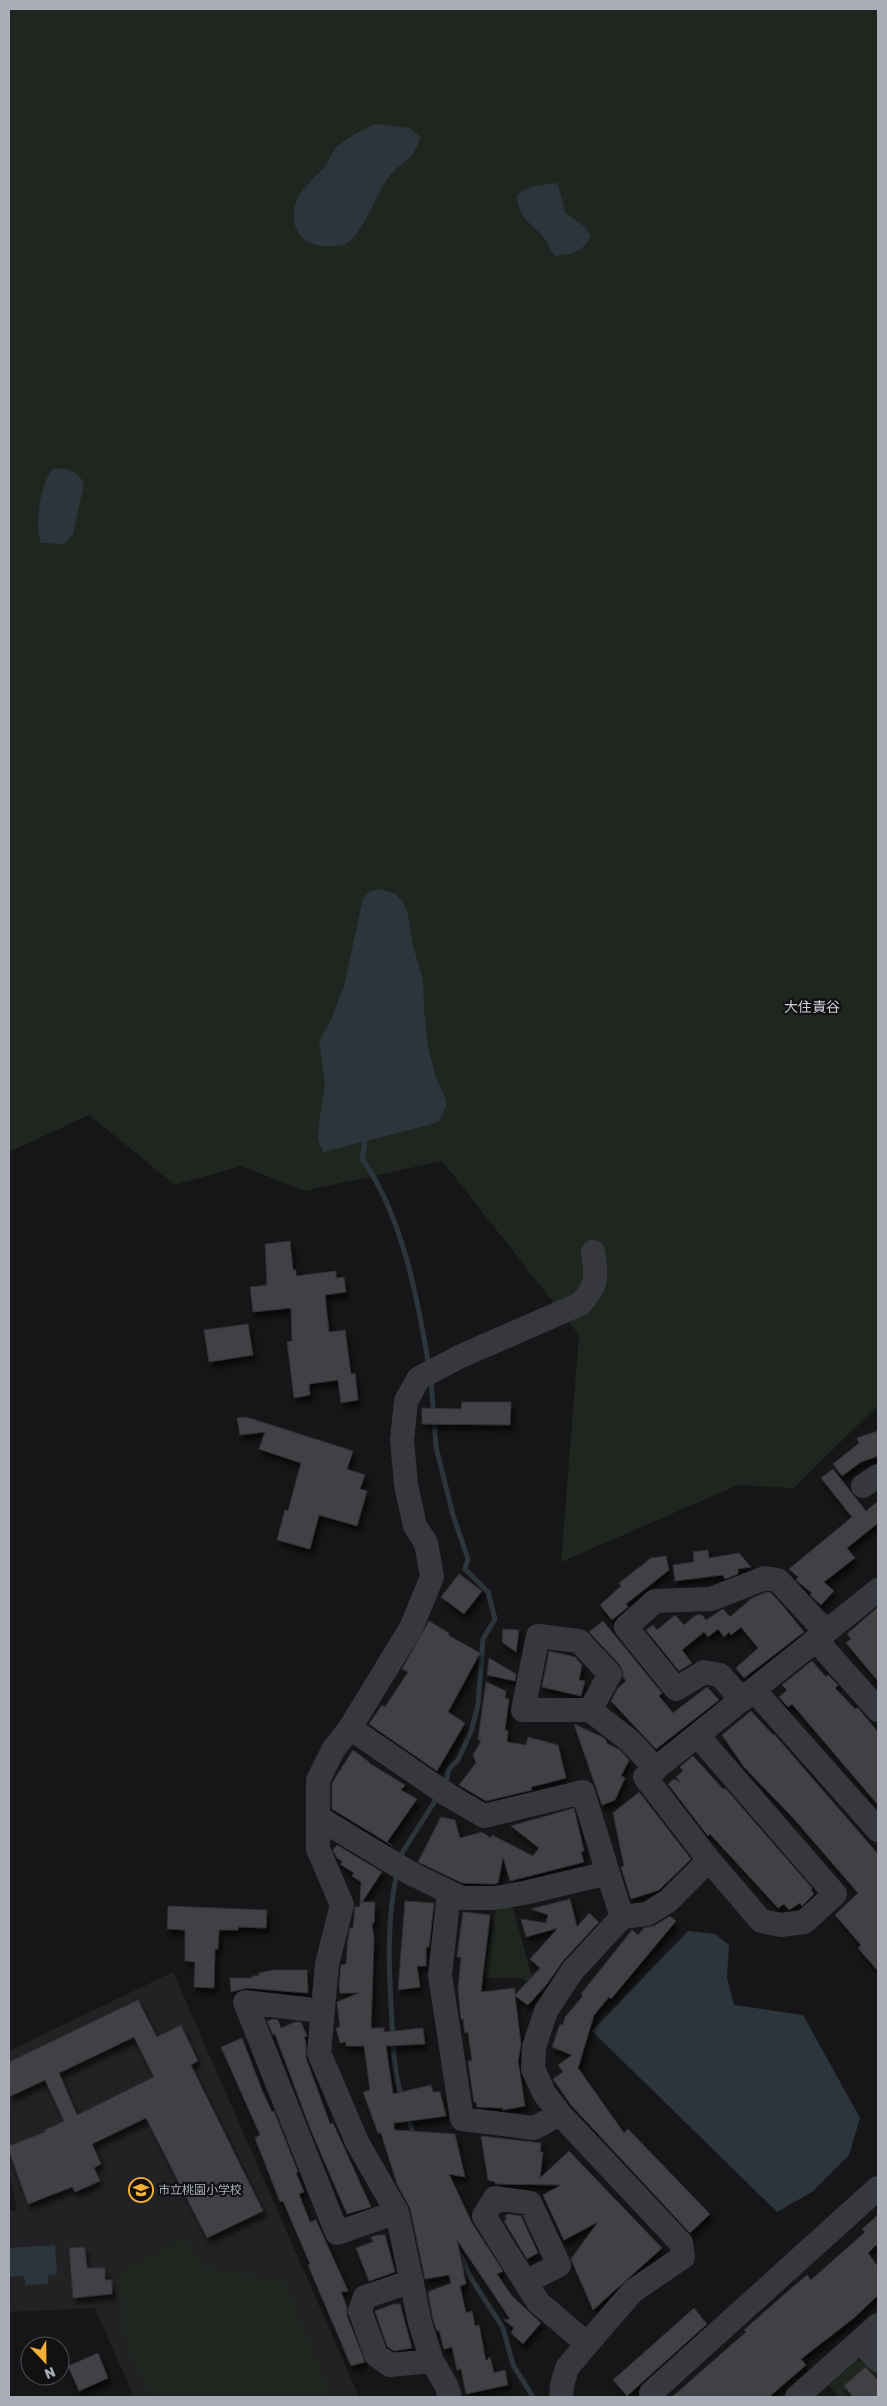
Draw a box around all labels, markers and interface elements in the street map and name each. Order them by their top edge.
district label: 大住責谷 [784,999,840,1016]
school or university icon: 市立桃園小学校 [128,2177,154,2203]
place label: 市立桃園小学校 [158,2183,242,2197]
north arrow [20,2336,70,2386]
text: N [42,2363,58,2382]

